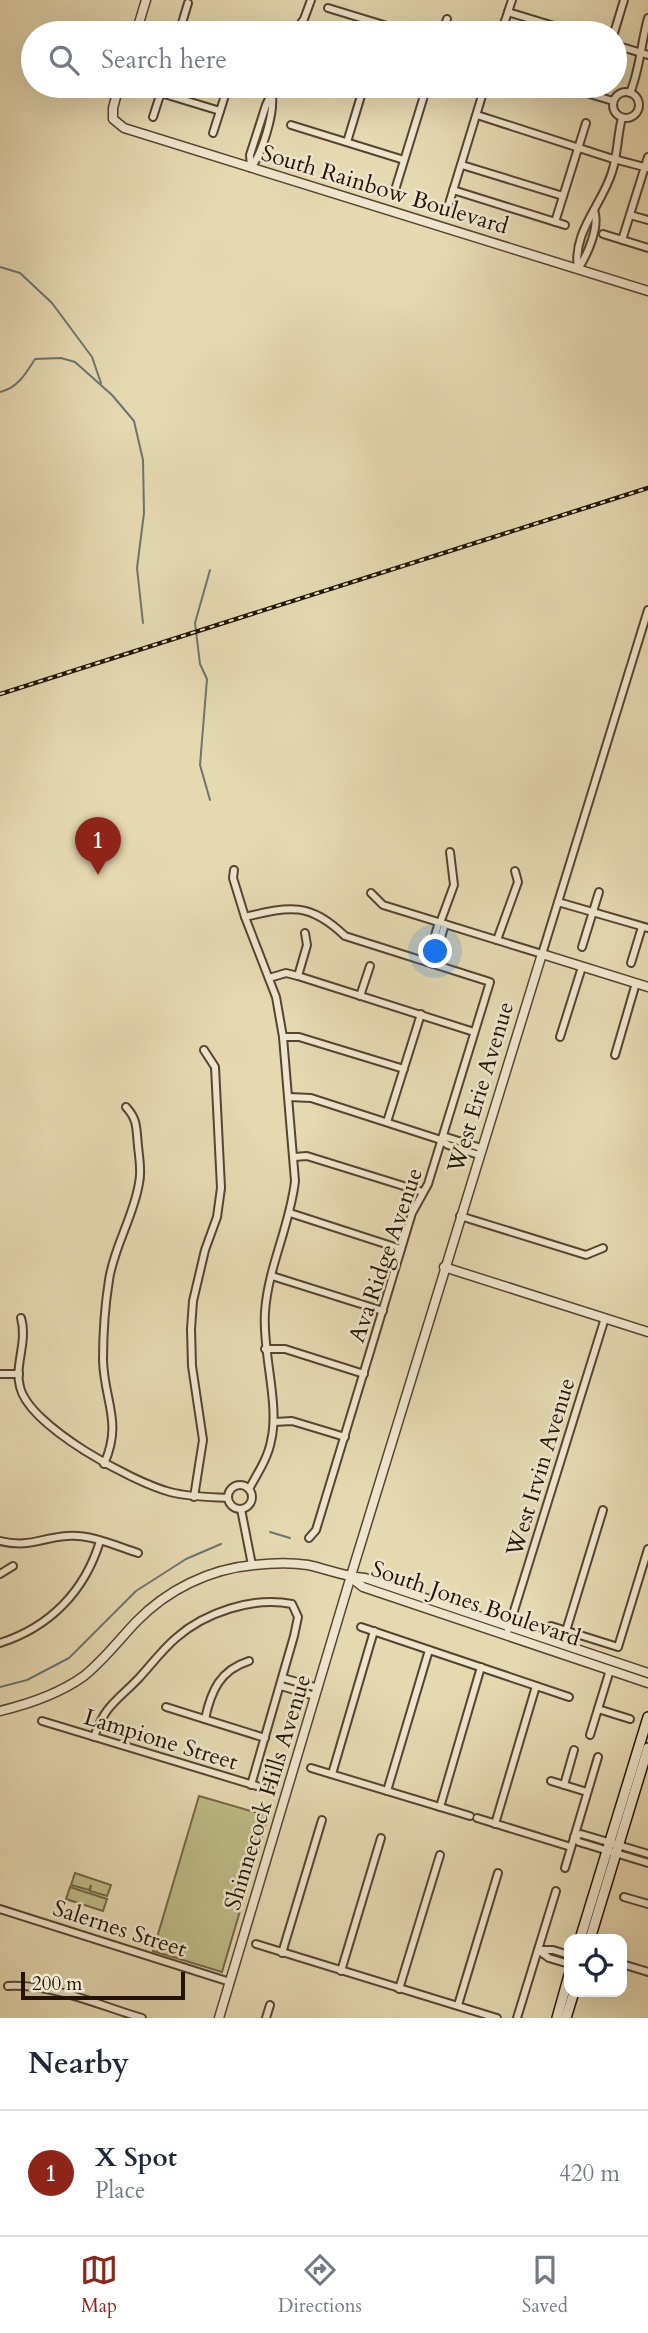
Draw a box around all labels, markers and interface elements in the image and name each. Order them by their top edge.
search box [21,21,627,98]
icon: search [45,41,83,79]
text: Search here [101,42,227,77]
street label: South Rainbow Boulevard [258,137,513,242]
pin: 1 [75,817,121,875]
your location [418,934,452,968]
street label: West Erie Avenue [439,998,521,1177]
street label: Ava Ridge Avenue [341,1164,430,1347]
street label: West Irvin Avenue [498,1374,582,1561]
street label: South Jones Boulevard [367,1553,585,1654]
street label: Shinnecock Hills Avenue [217,1670,318,1914]
street label: Lampione Street [80,1701,242,1778]
street label: Salernes Street [49,1892,191,1965]
map controls [564,1934,627,1997]
button: locate [564,1934,627,1997]
scale bar [21,1969,186,2001]
text: 200 m [32,1971,82,1997]
text: Nearby [28,2043,129,2084]
text: X Spot [95,2140,177,2175]
text: 1 [45,2158,57,2189]
text: 420 m [559,2158,620,2189]
text: Place [95,2175,145,2206]
tab: Map [80,2251,118,2319]
tab: Directions [278,2251,362,2319]
tab: Saved [522,2251,568,2319]

